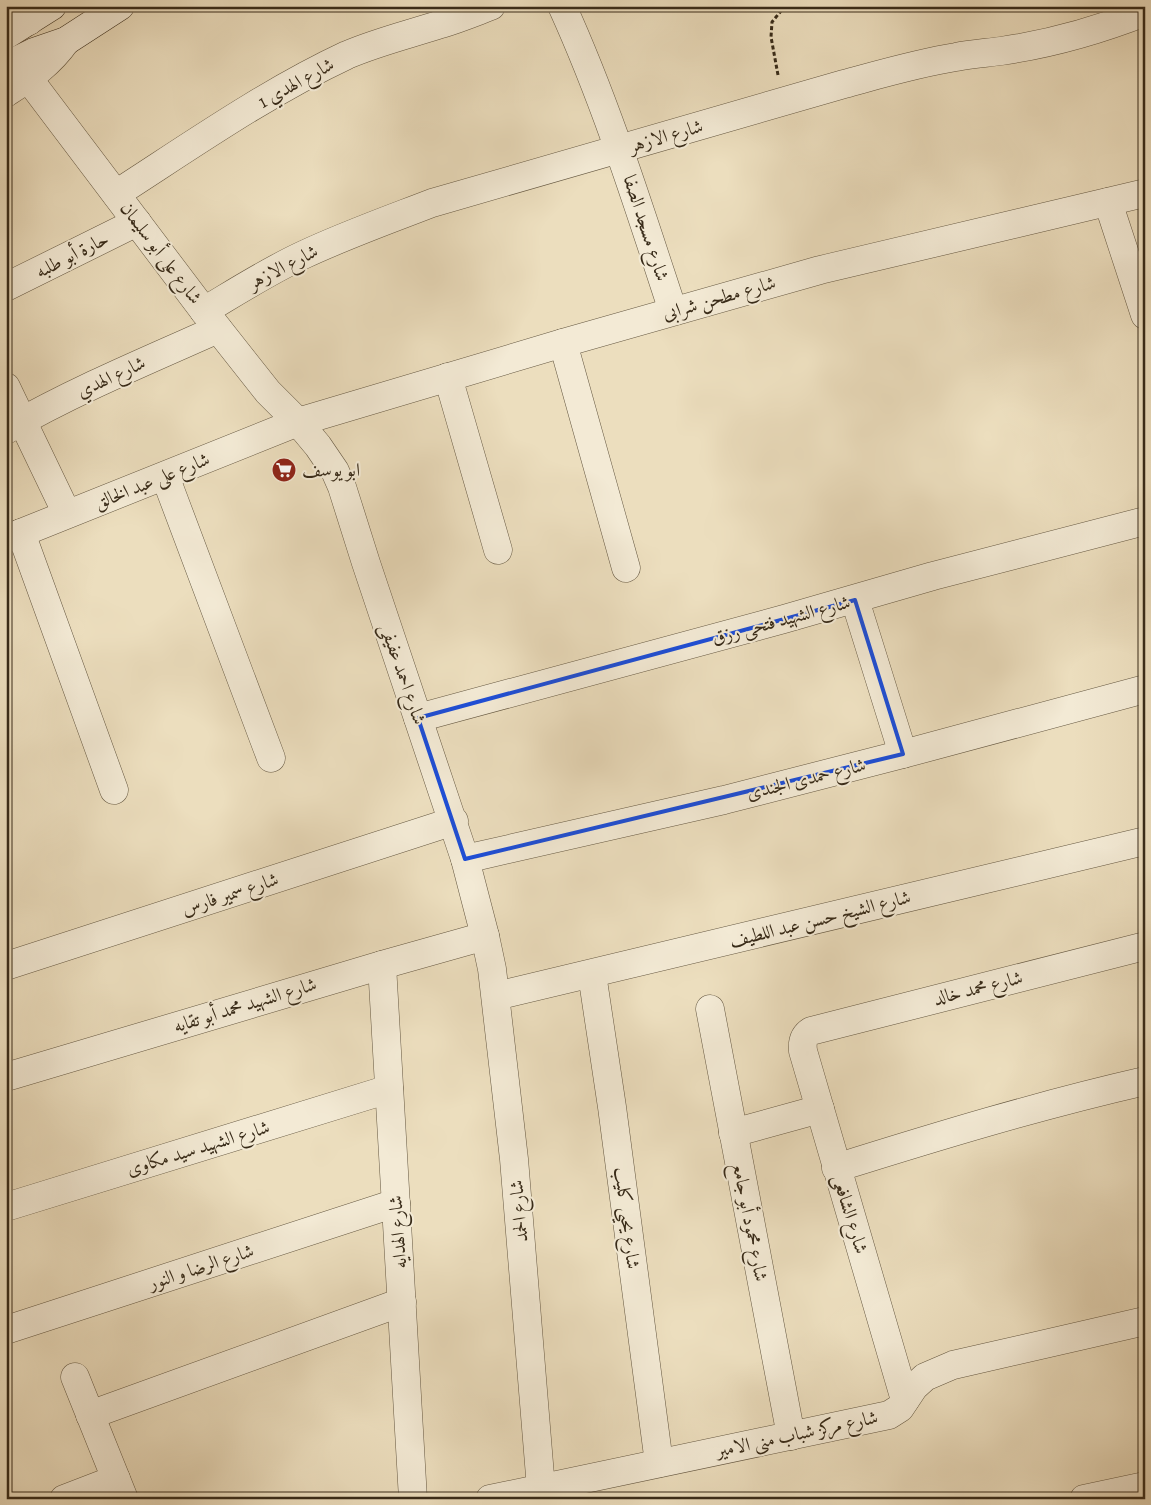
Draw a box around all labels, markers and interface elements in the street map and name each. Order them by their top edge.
street label: شارع الهدي 1 [253,51,340,116]
street label: شارع الازهر [624,113,707,161]
street label: شارع مسجد الصفا [615,171,675,285]
street label: شارع على أبو سليمان [112,196,208,311]
street label: حارة أبو طلبه [31,225,113,285]
street label: شارع الازهر [242,238,324,298]
street label: شارع مطحن شرابى [659,269,779,329]
street label: شارع الهدي [72,350,150,406]
street label: شارع على عبد الخالق [90,446,214,518]
supermarket icon: ابو يوسف [271,457,297,483]
place label: ابو يوسف [302,457,360,483]
street label: شارع الشهيد فتحى رزق [709,589,854,653]
street label: شارع احمد عفيفى [372,620,432,729]
street label: شارع حمدى الجندى [744,752,869,808]
street label: شارع سمير فارس [178,866,282,924]
street label: شارع الشيخ حسن عبد اللطيف [727,884,914,958]
street label: شارع محمد خالد [931,964,1026,1014]
street label: شارع الشهيد محمد أبو تقايه [170,971,320,1041]
street label: شارع الشهيد سيد مكاوى [123,1114,274,1184]
street label: شارع محمود أبو جامع [722,1160,774,1284]
street label: شارع يحيى كليب [605,1165,646,1271]
street label: شارع الشافعى [824,1171,874,1257]
street label: شارع الحمد [503,1179,537,1243]
street label: شارع الهدايه [382,1194,416,1270]
street label: شارع الرضا و النور [143,1238,258,1299]
street label: شارع مركز شباب منى الامير [712,1404,881,1466]

